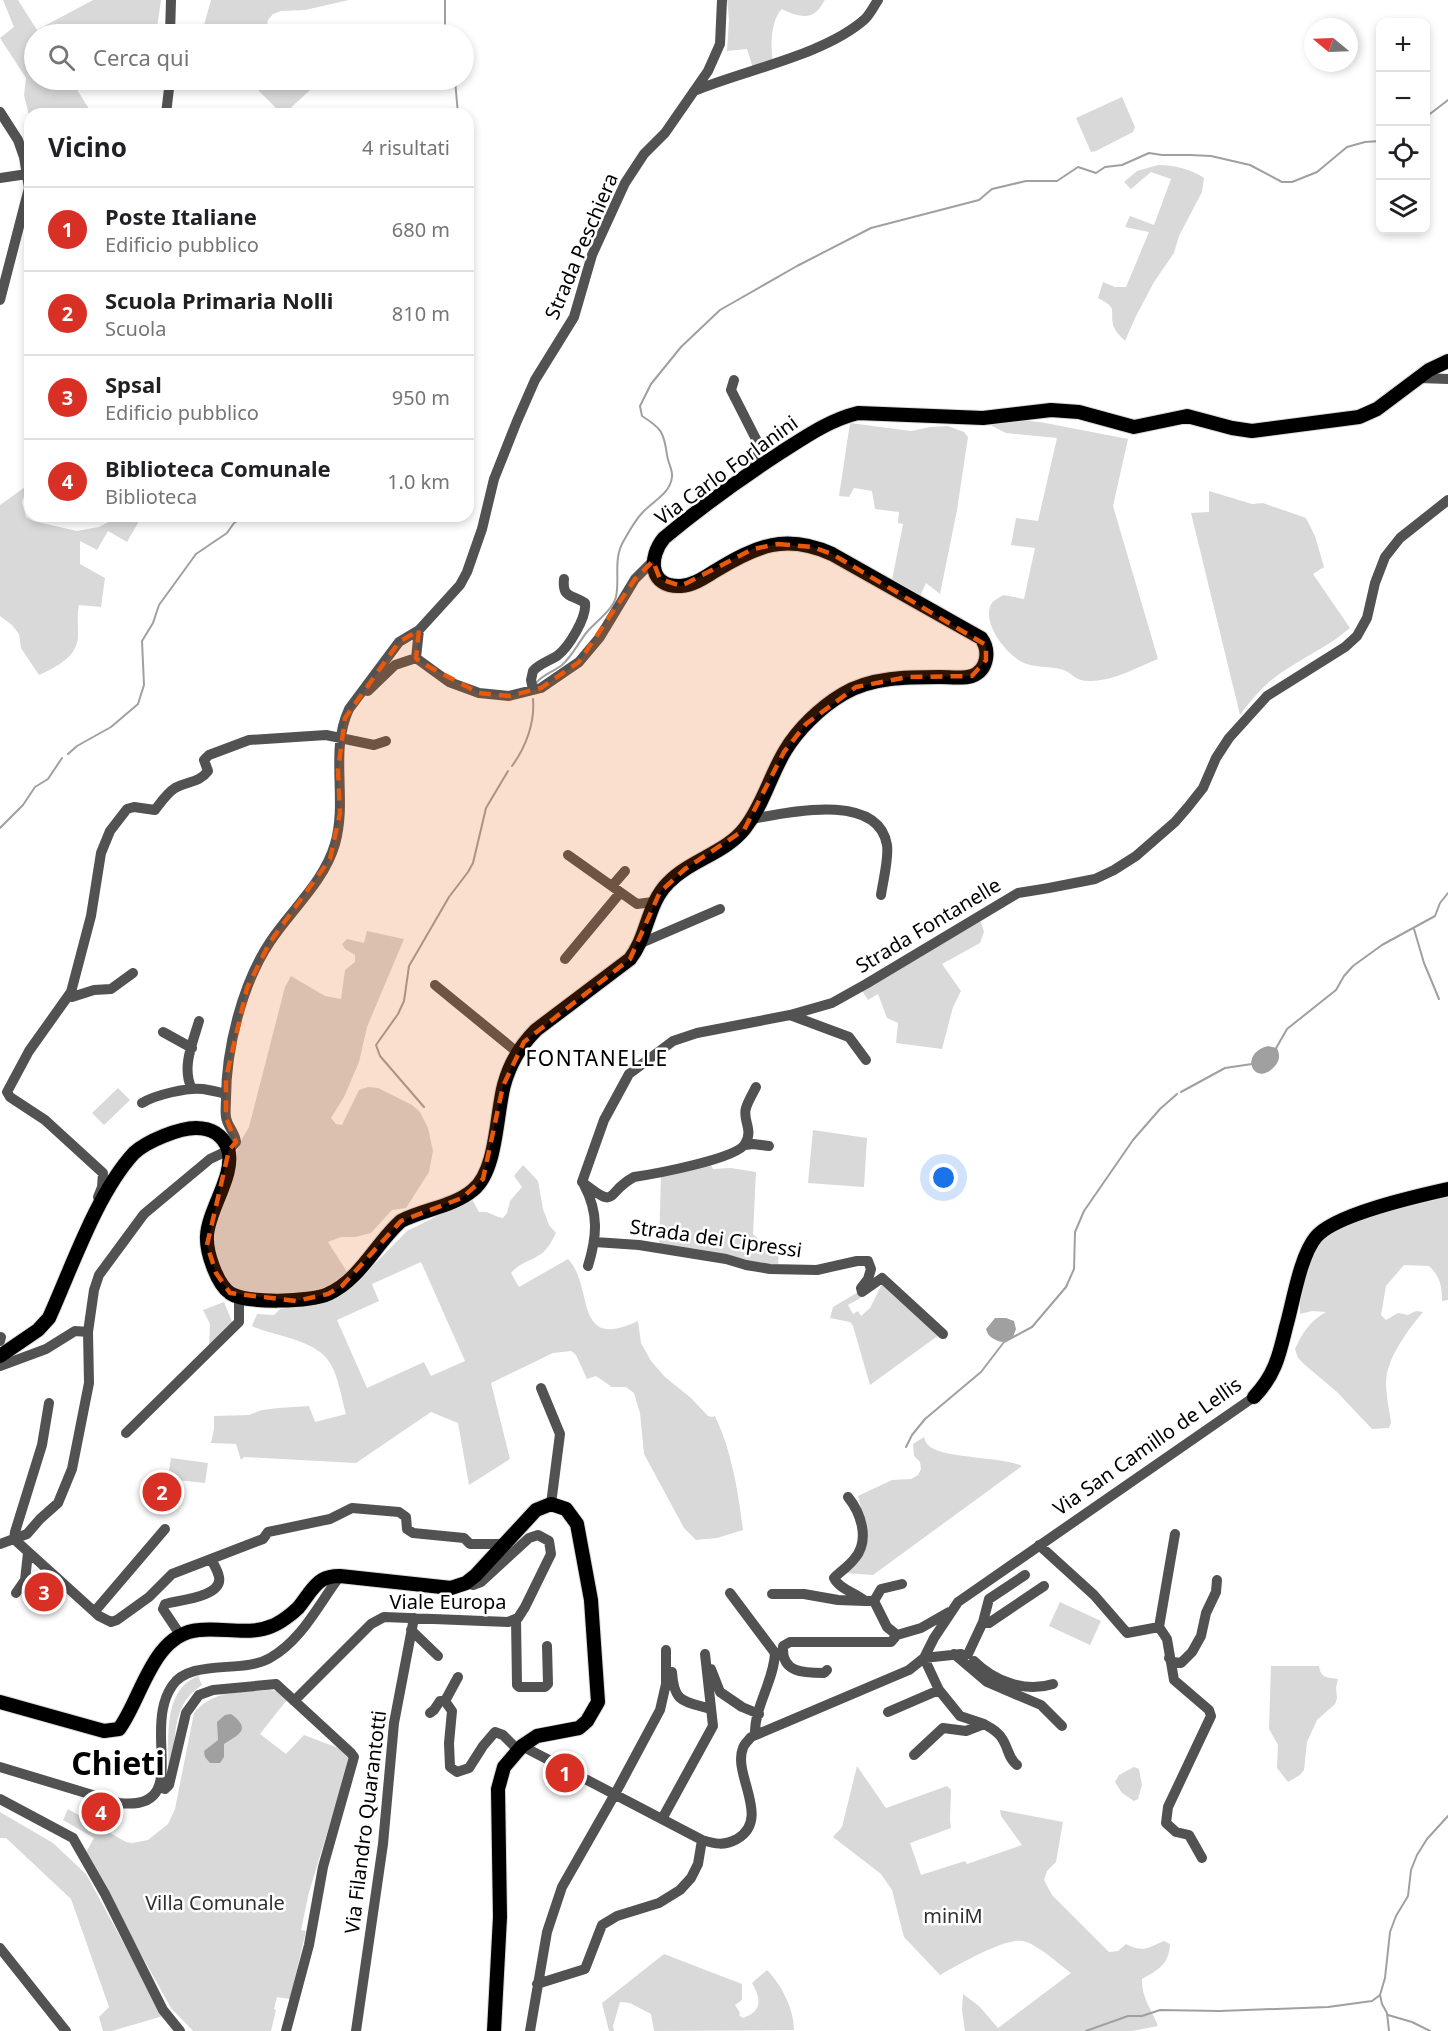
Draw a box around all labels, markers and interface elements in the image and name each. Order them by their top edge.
north arrow [1304,18,1358,72]
map controls [1376,18,1430,234]
button: + [1376,18,1430,72]
search box [24,24,474,90]
icon: search [45,41,78,74]
text: Cerca qui [93,42,189,72]
button: − [1376,72,1430,126]
button: locate [1376,126,1430,180]
text: Vicino [48,129,127,165]
text: 4 risultati [362,134,450,161]
street label: Strada Peschiera [538,169,624,323]
button: layers [1376,180,1430,234]
text: Poste Italiane [105,201,257,231]
text: 1 [62,216,73,243]
text: 680 m [392,216,450,243]
text: Edificio pubblico [105,231,259,258]
text: Scuola Primaria Nolli [105,285,333,315]
text: 2 [62,300,73,327]
text: 810 m [392,300,450,327]
text: Scuola [105,315,166,342]
text: Spsal [105,369,162,399]
text: 3 [62,384,73,411]
text: 950 m [392,384,450,411]
text: Edificio pubblico [105,399,259,426]
street label: Via Carlo Forlanini [649,409,803,531]
text: Biblioteca Comunale [105,453,331,483]
text: 4 [62,468,73,495]
text: 1.0 km [387,468,450,495]
text: Biblioteca [105,483,197,510]
street label: Strada Fontanelle [851,871,1005,979]
district label: FONTANELLE [525,1044,669,1072]
your location [929,1163,958,1192]
street label: Strada dei Cipressi [628,1213,804,1263]
street label: Via San Camillo de Lellis [1047,1371,1247,1521]
pin: 2 [142,1470,182,1514]
pin: 3 [24,1570,63,1614]
street label: Viale Europa [390,1588,506,1615]
street label: Via Filandro Quarantotti [338,1709,392,1935]
district label: Chieti [71,1741,165,1784]
pin: 1 [546,1750,584,1796]
pin: 4 [82,1790,120,1834]
park label: Villa Comunale [145,1889,285,1916]
park label: miniM [923,1902,983,1929]

